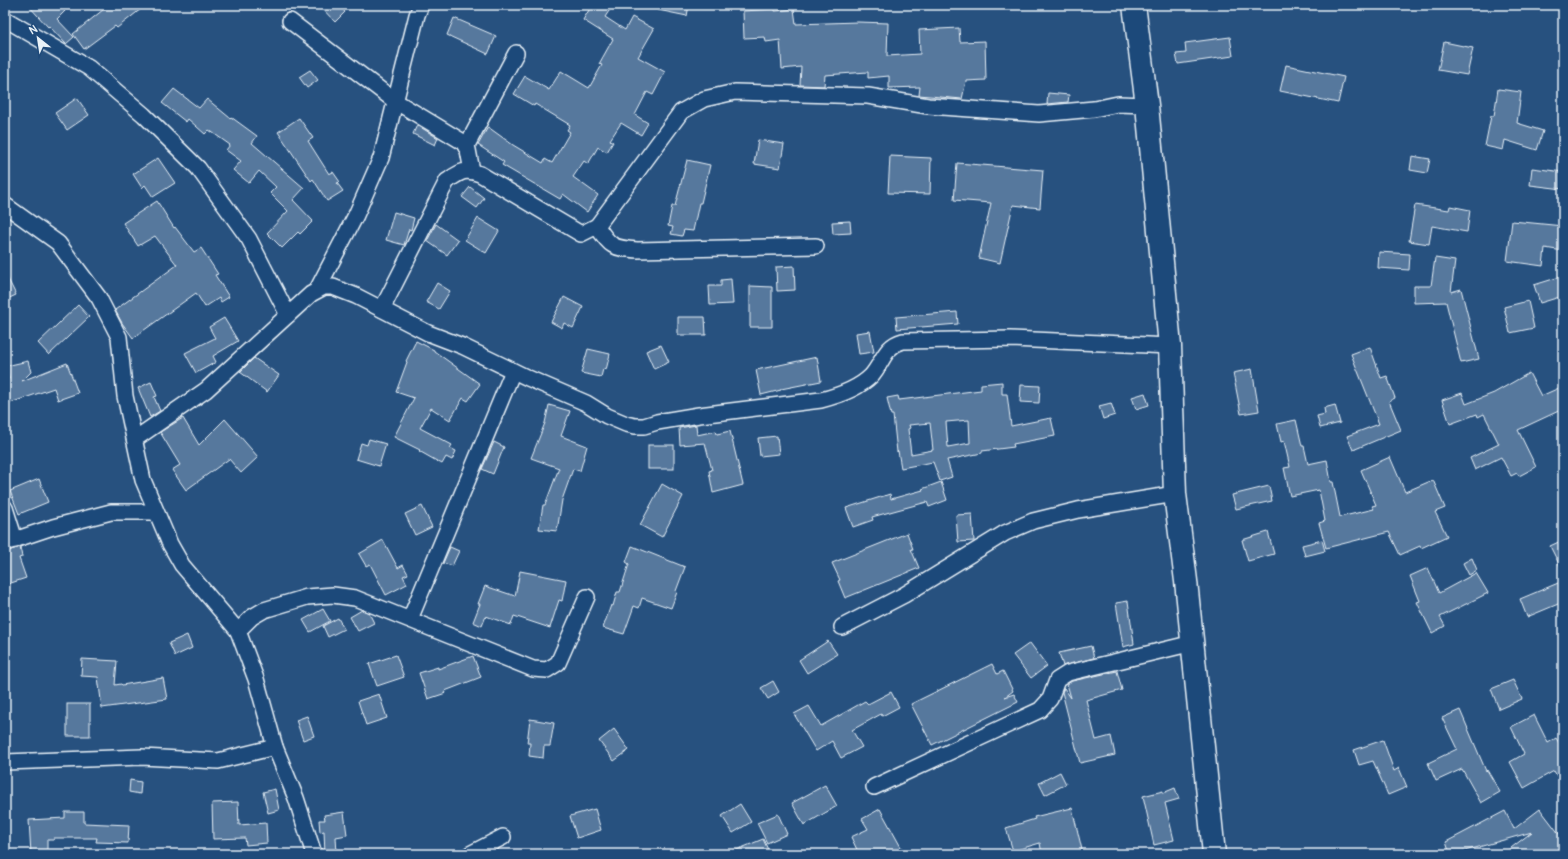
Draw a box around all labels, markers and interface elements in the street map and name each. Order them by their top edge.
north arrow [18,18,58,58]
text: N [27,22,40,37]

